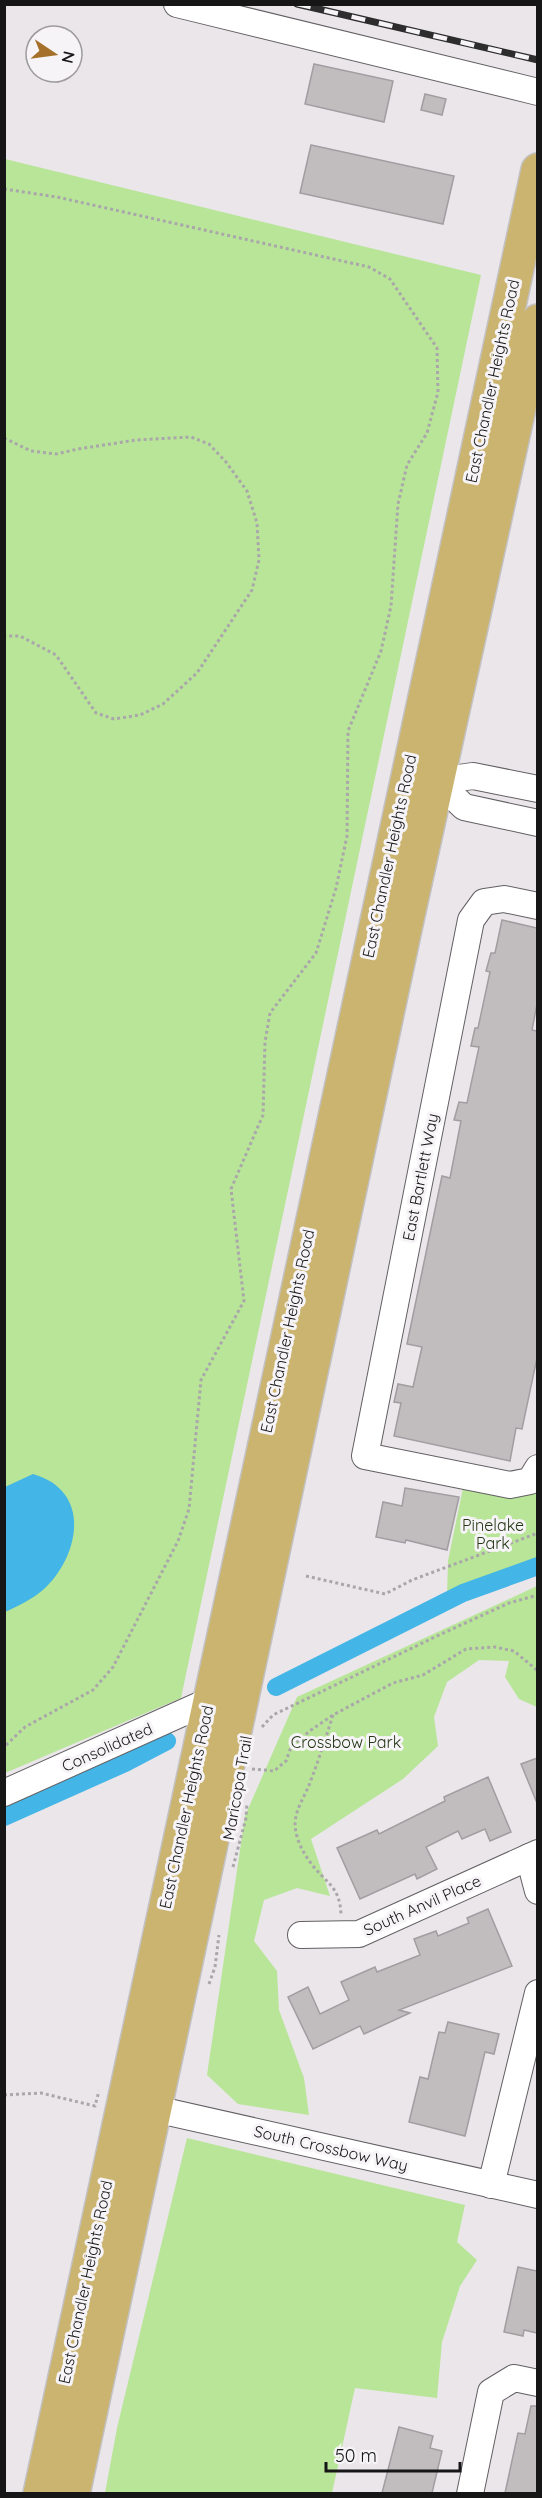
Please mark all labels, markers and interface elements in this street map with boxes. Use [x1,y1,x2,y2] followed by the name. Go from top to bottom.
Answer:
[24,24,84,84] north arrow
[58,49,80,65] text: N
[461,277,523,485] street label: East Chandler Heights Road
[358,752,420,960] street label: East Chandler Heights Road
[398,1111,442,1243] street label: East Bartlett Way
[256,1227,318,1435] street label: East Chandler Heights Road
[462,1515,524,1553] park label: Pinelake Park
[155,1703,217,1911] street label: East Chandler Heights Road
[59,1718,155,1776] street label: Consolidated
[291,1732,401,1752] park label: Crossbow Park
[218,1734,256,1842] street label: Maricopa Trail
[360,1870,484,1940] street label: South Anvil Place
[252,2121,410,2175] street label: South Crossbow Way
[54,2178,116,2386] street label: East Chandler Heights Road
[326,2435,460,2473] scale bar
[335,2444,377,2467] text: 50 m

